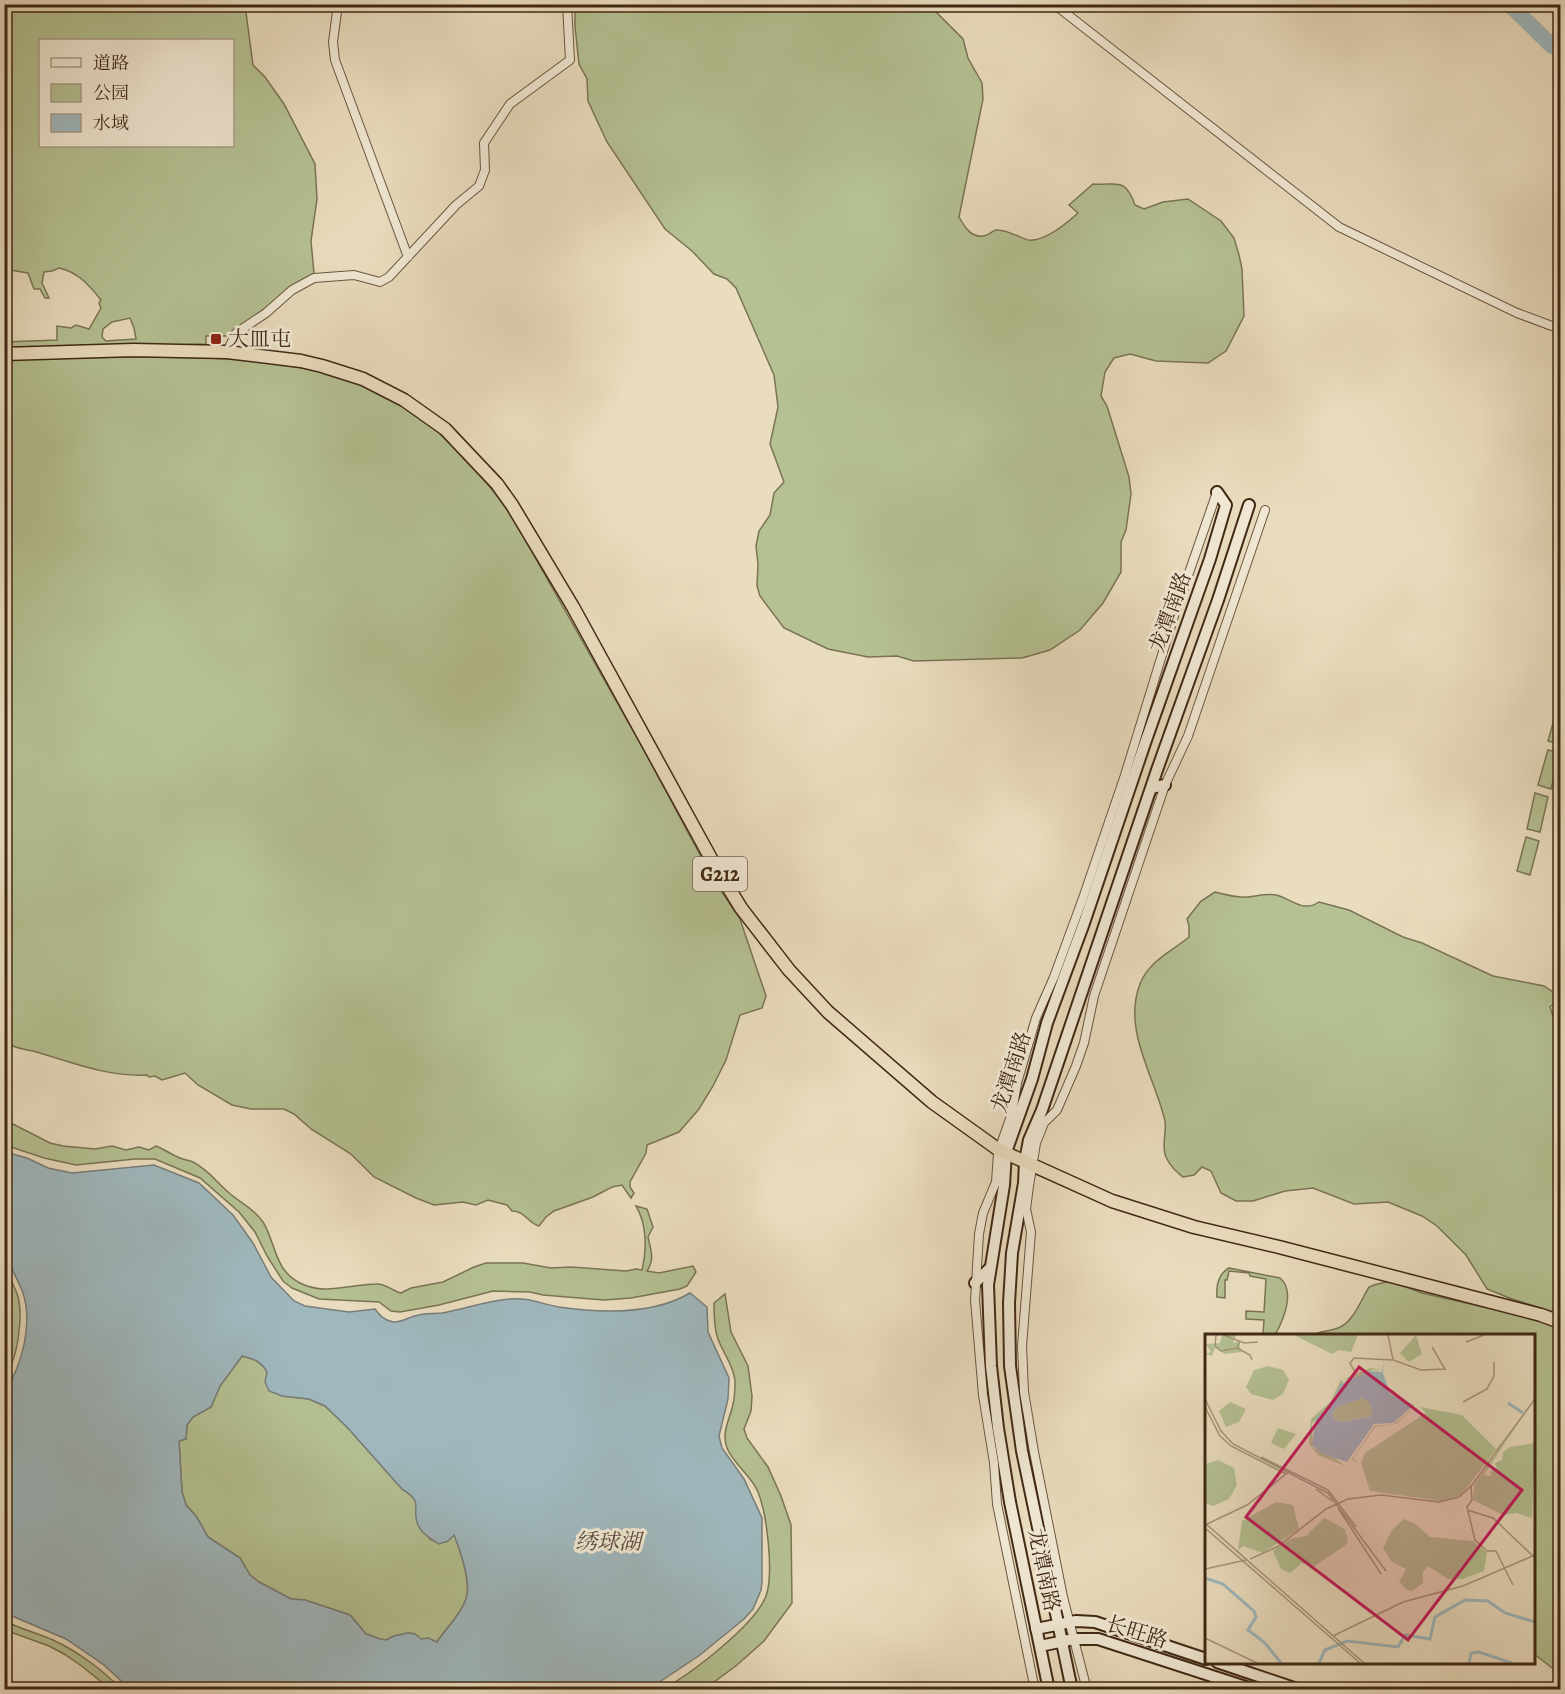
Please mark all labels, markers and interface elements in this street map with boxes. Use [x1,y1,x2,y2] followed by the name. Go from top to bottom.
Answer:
[39,39,234,147] legend
[93,51,129,75] text: 道路
[93,81,129,105] text: 公园
[93,111,129,135] text: 水域
[228,325,291,353] place label: 大皿屯
[209,332,223,346] marker: 大皿屯
[1142,568,1198,656] street label: 龙潭南路
[693,857,747,891] road number: G212
[985,1028,1037,1116] street label: 龙潭南路
[1205,1334,1535,1664] inset map
[1022,1526,1066,1614] street label: 龙潭南路
[575,1527,645,1557] water label: 绣球湖
[1103,1609,1171,1655] street label: 长旺路

